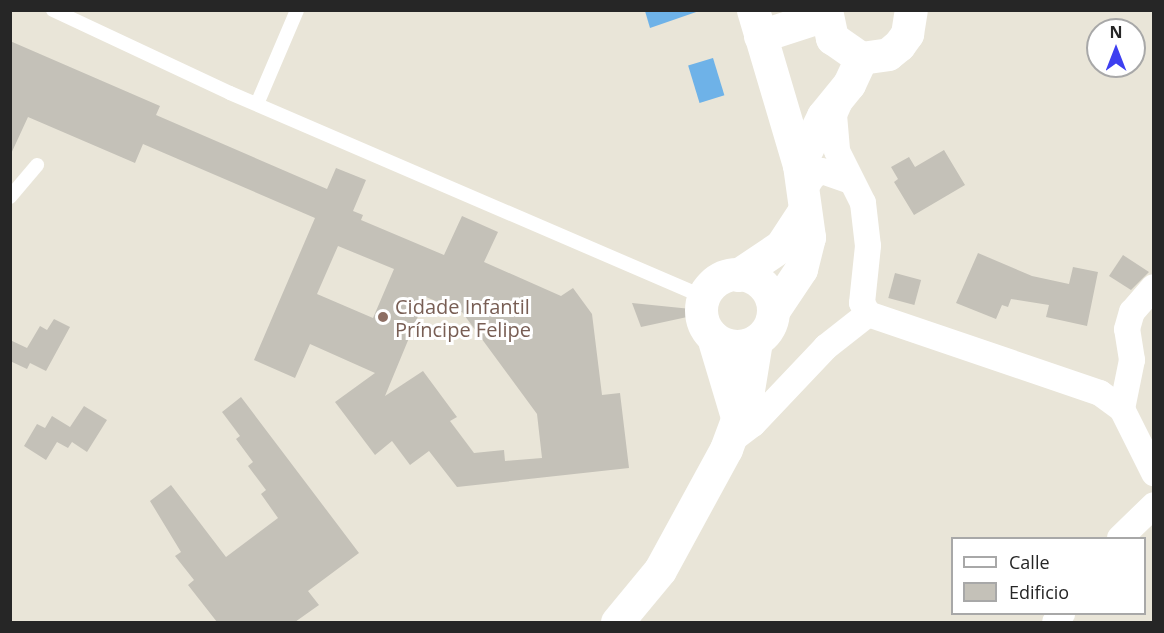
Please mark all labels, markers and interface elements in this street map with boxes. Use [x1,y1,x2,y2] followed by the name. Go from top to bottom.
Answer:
[1086,18,1146,78] north arrow
[1109,21,1123,43] text: N
[395,294,531,341] place label: Cidade Infantil Príncipe Felipe
[376,310,390,324] marker: Cidade Infantil Príncipe Felipe
[951,537,1146,615] legend
[1009,550,1050,574] text: Calle
[1009,580,1069,604] text: Edificio

